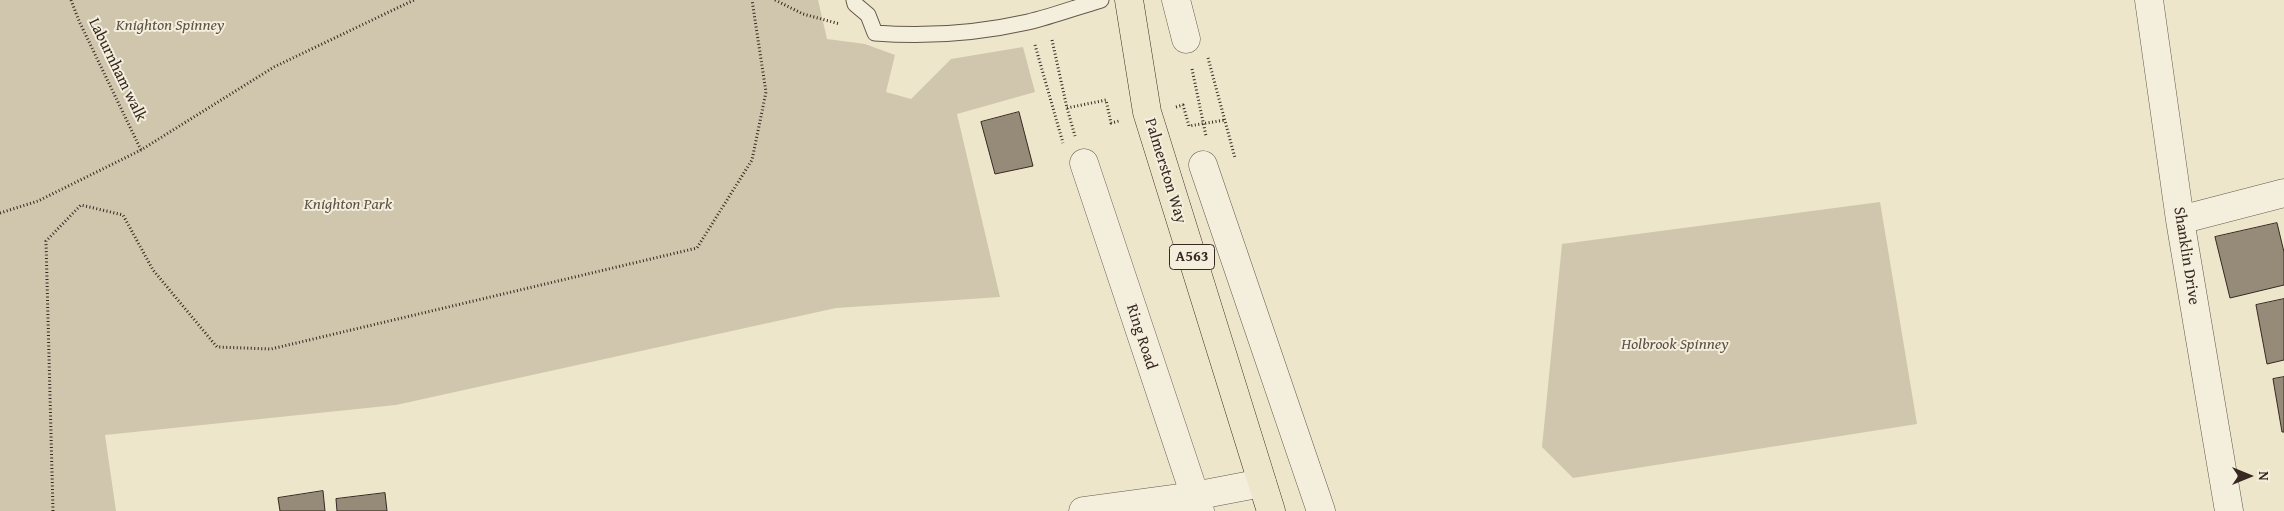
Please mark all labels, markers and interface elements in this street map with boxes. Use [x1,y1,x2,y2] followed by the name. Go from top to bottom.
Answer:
[84,15,150,125] street label: Laburnham walk
[116,16,224,36] park label: Knighton Spinney
[1140,116,1190,226] street label: Palmerston Way
[304,195,392,215] park label: Knighton Park
[2169,206,2203,306] street label: Shanklin Drive
[1170,244,1214,270] road number: A563
[1121,302,1161,372] street label: Ring Road
[1621,335,1729,355] park label: Holbrook Spinney
[2224,451,2274,501] north arrow
[2254,471,2274,481] text: N

